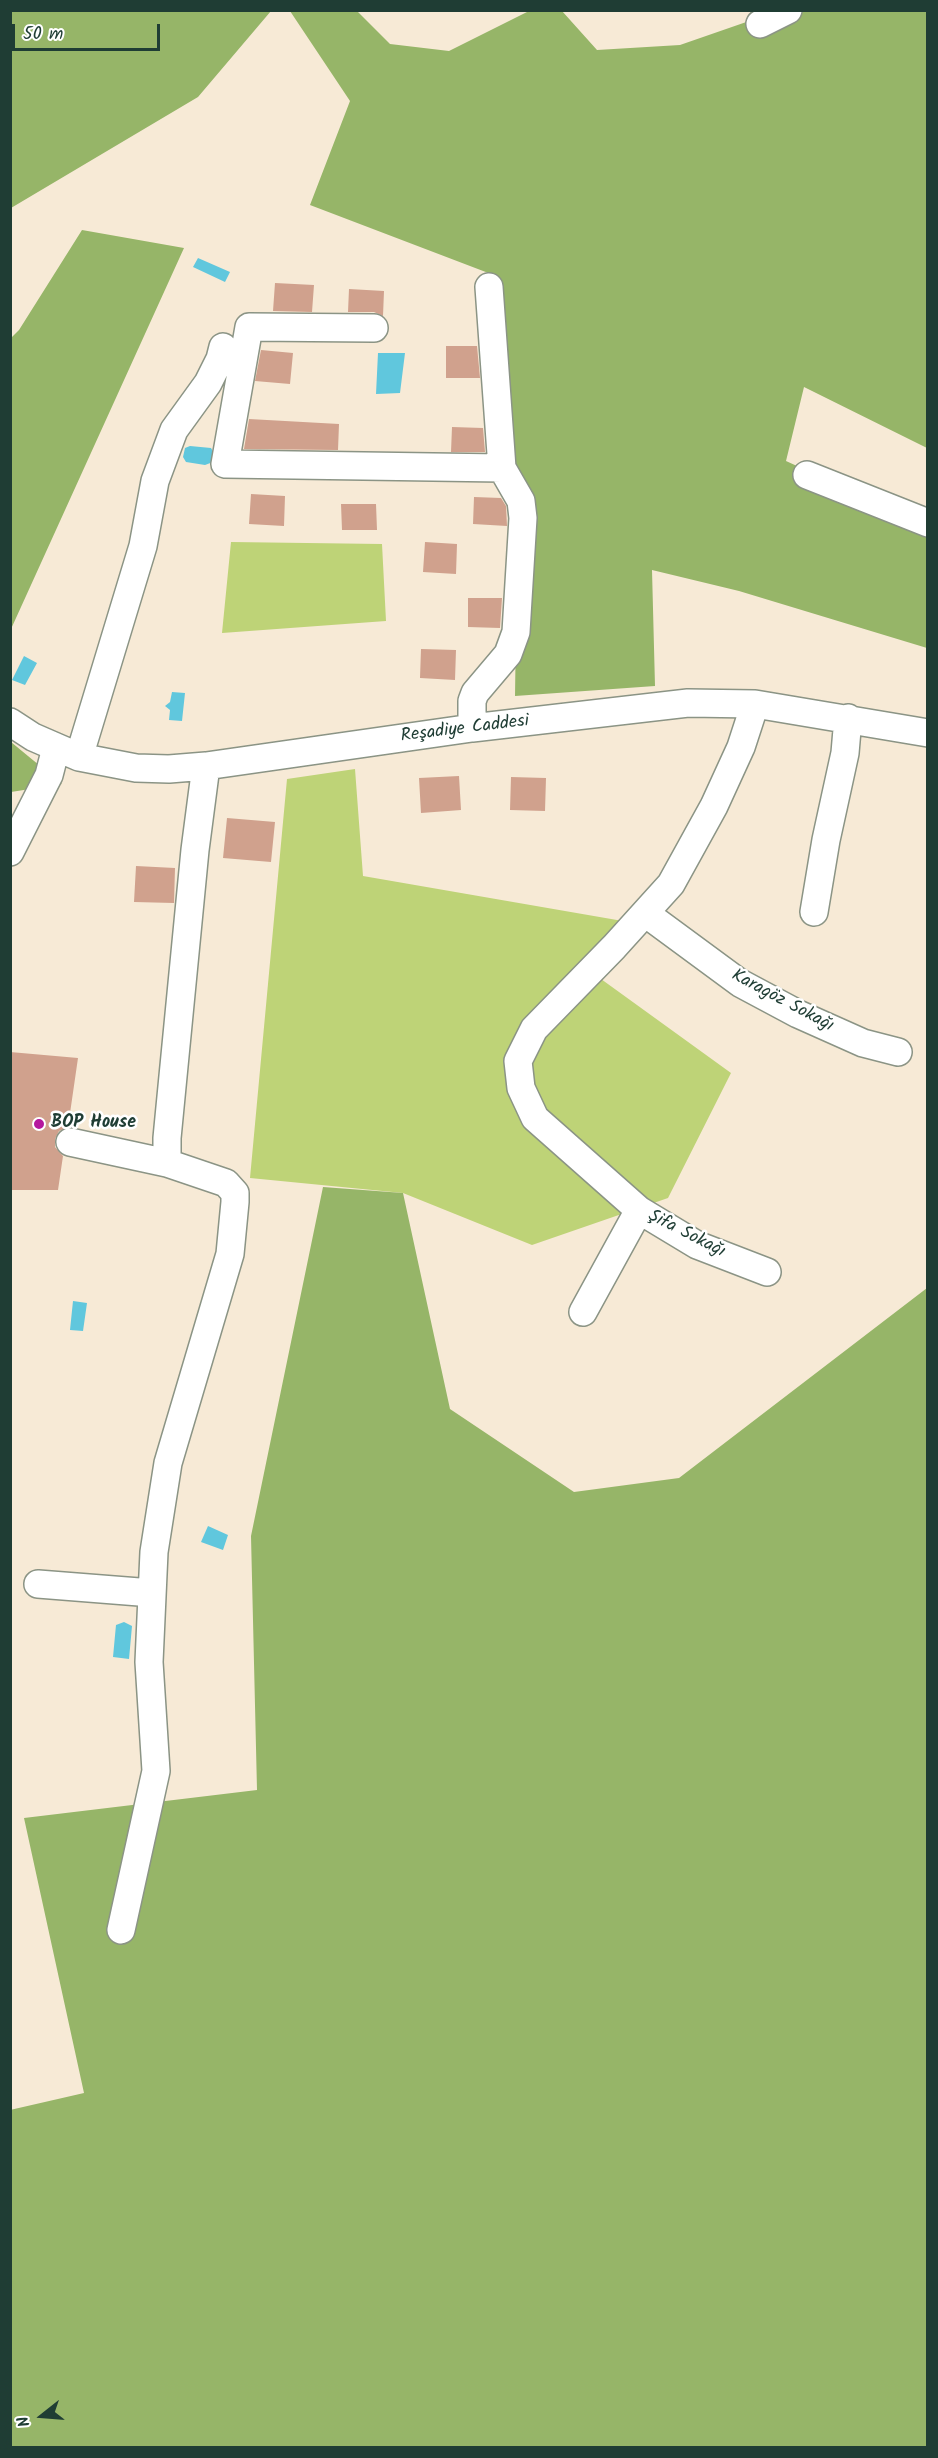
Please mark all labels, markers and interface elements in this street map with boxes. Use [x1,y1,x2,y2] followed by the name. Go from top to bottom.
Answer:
[15,12,164,50] scale bar
[23,20,63,49] text: 50 m
[400,711,530,749] street label: Reşadiye Caddesi
[727,966,837,1038] street label: Karagöz Sokağı
[51,1113,136,1135] place label: BOP House
[32,1117,46,1131] marker: BOP House
[644,1206,728,1264] street label: Şifa Sokağı
[12,2386,72,2446] north arrow
[11,2413,38,2430] text: N

